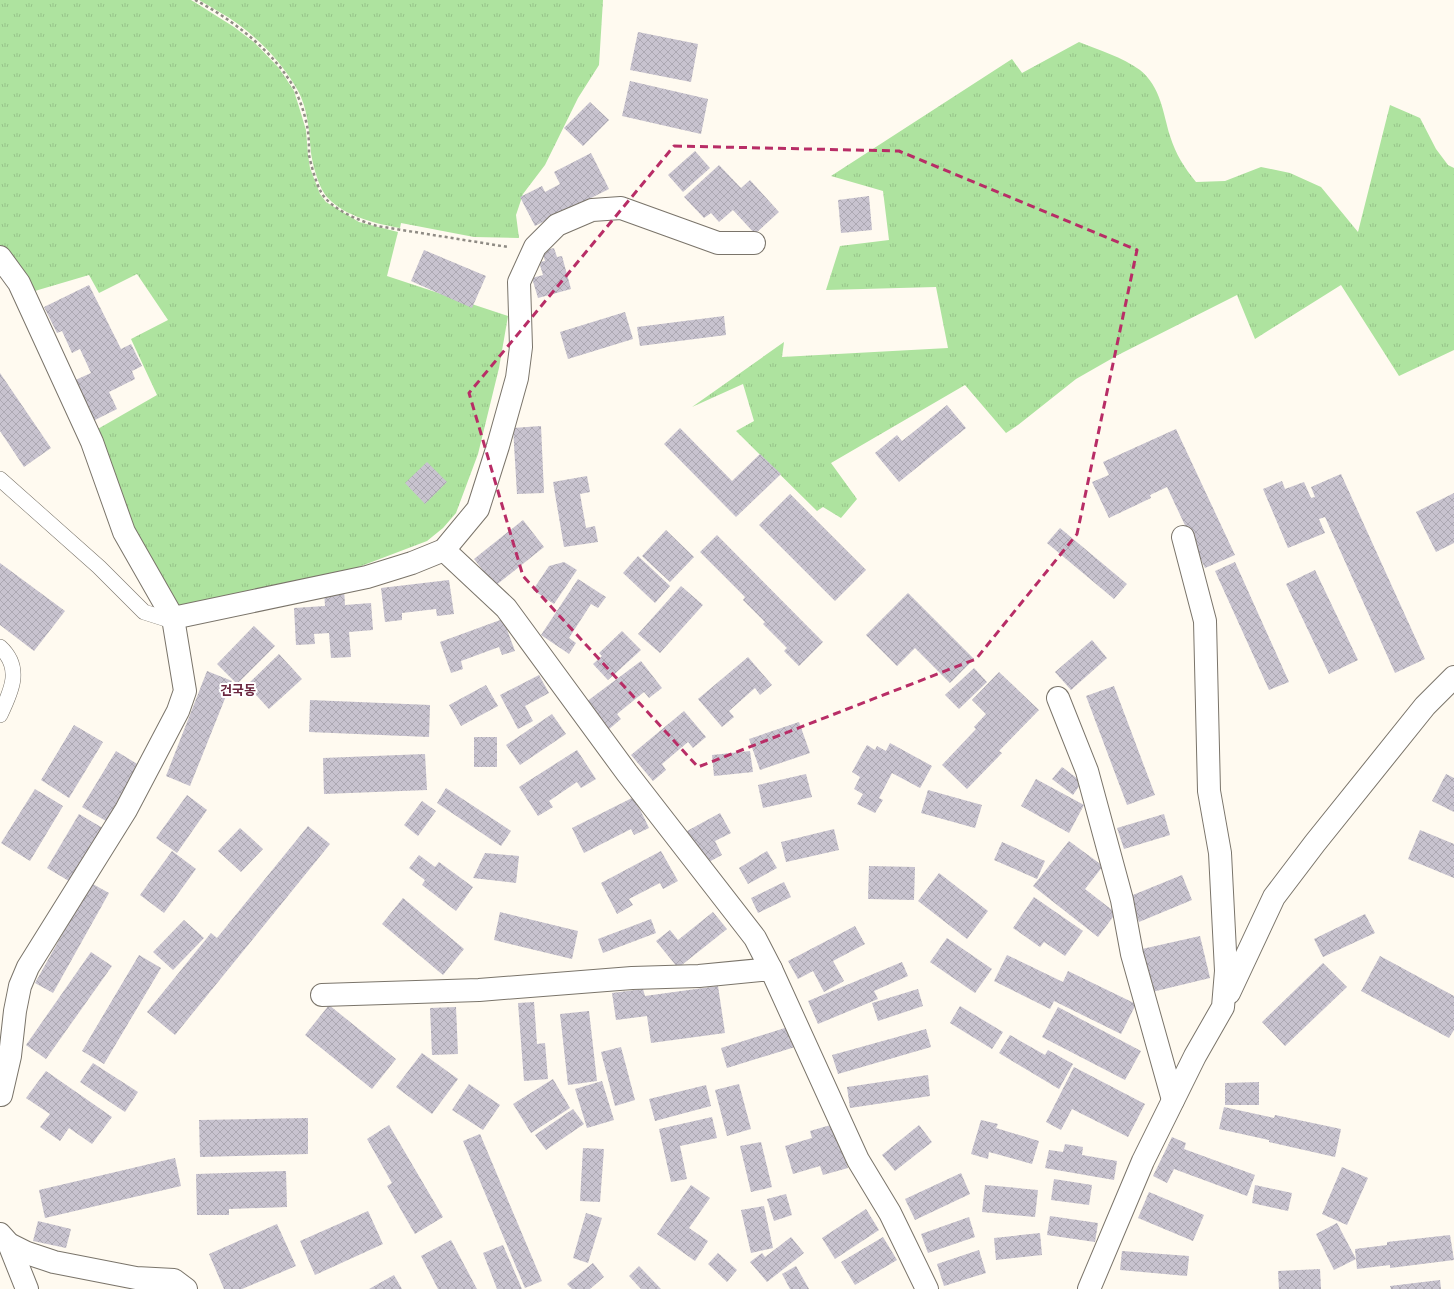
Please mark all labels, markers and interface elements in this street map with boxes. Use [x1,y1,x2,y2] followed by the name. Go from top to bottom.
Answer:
[220,681,256,699] district label: 건국동

